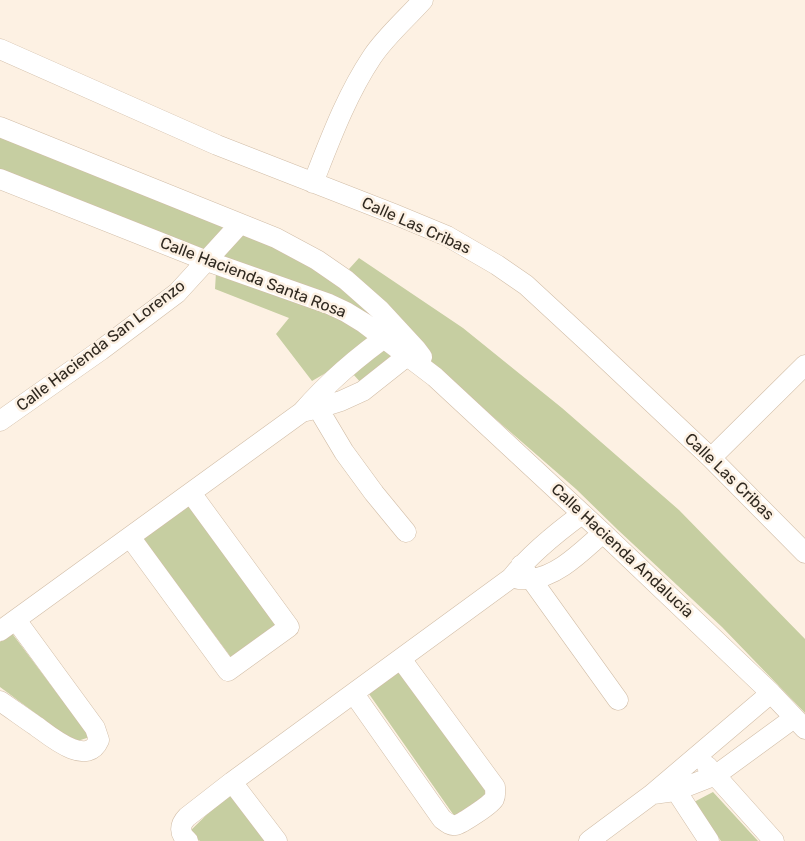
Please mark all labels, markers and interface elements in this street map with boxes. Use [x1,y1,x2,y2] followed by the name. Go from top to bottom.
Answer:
[359,193,473,259] street label: Calle Las Cribas
[157,234,349,322] street label: Calle Hacienda Santa Rosa
[13,276,189,416] street label: Calle Hacienda San Lorenzo
[680,429,778,525] street label: Calle Las Cribas
[547,480,697,622] street label: Calle Hacienda Andalucía

